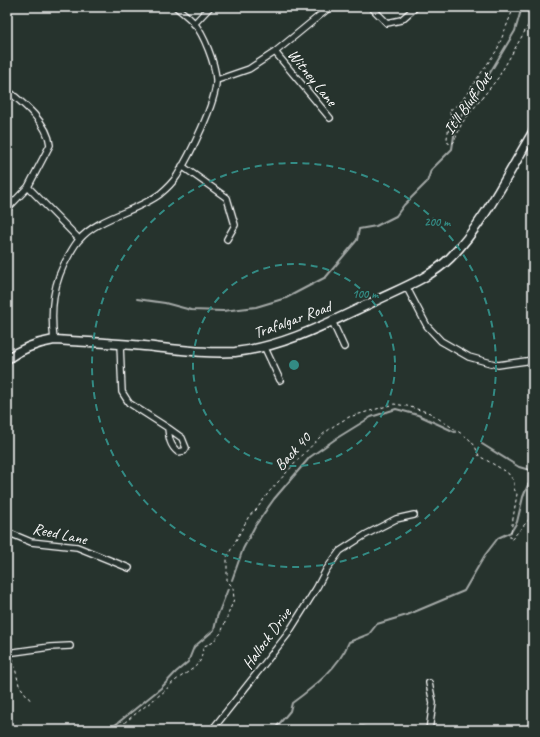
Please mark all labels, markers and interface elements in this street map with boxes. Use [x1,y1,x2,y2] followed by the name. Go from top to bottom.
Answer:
[283,45,342,112] street label: Witney Lane
[439,67,497,138] street label: It'll Bluff Out
[424,214,451,230] text: 200 m
[352,286,379,302] text: 100 m
[251,296,336,343] street label: Trafalgar Road
[287,358,301,372] centre of rings
[270,427,317,475] street label: Back 40
[31,519,90,550] street label: Reed Lane
[238,602,297,673] street label: Hallock Drive

